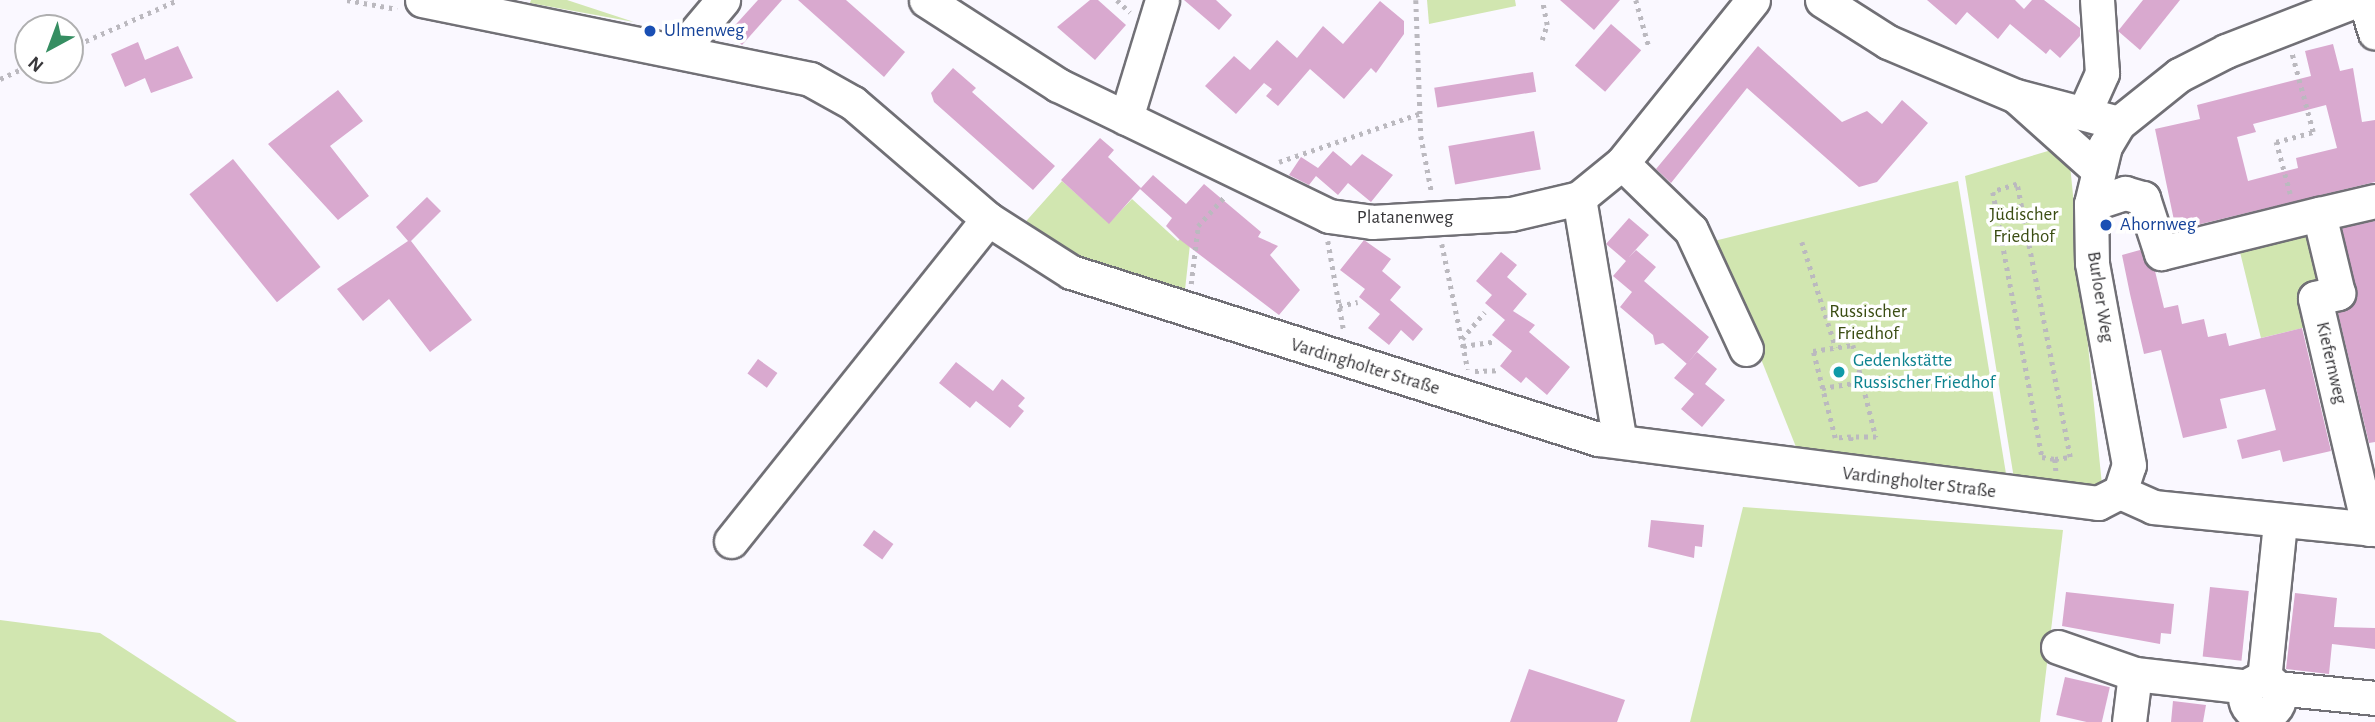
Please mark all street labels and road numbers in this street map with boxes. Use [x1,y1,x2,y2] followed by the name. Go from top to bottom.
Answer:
[1357,207,1453,229] street label: Platanenweg
[2082,250,2118,344] street label: Burloer Weg
[2310,320,2352,406] street label: Kiefernweg
[1288,333,1442,401] street label: Vardingholter Straße
[1841,462,1997,504] street label: Vardingholter Straße

